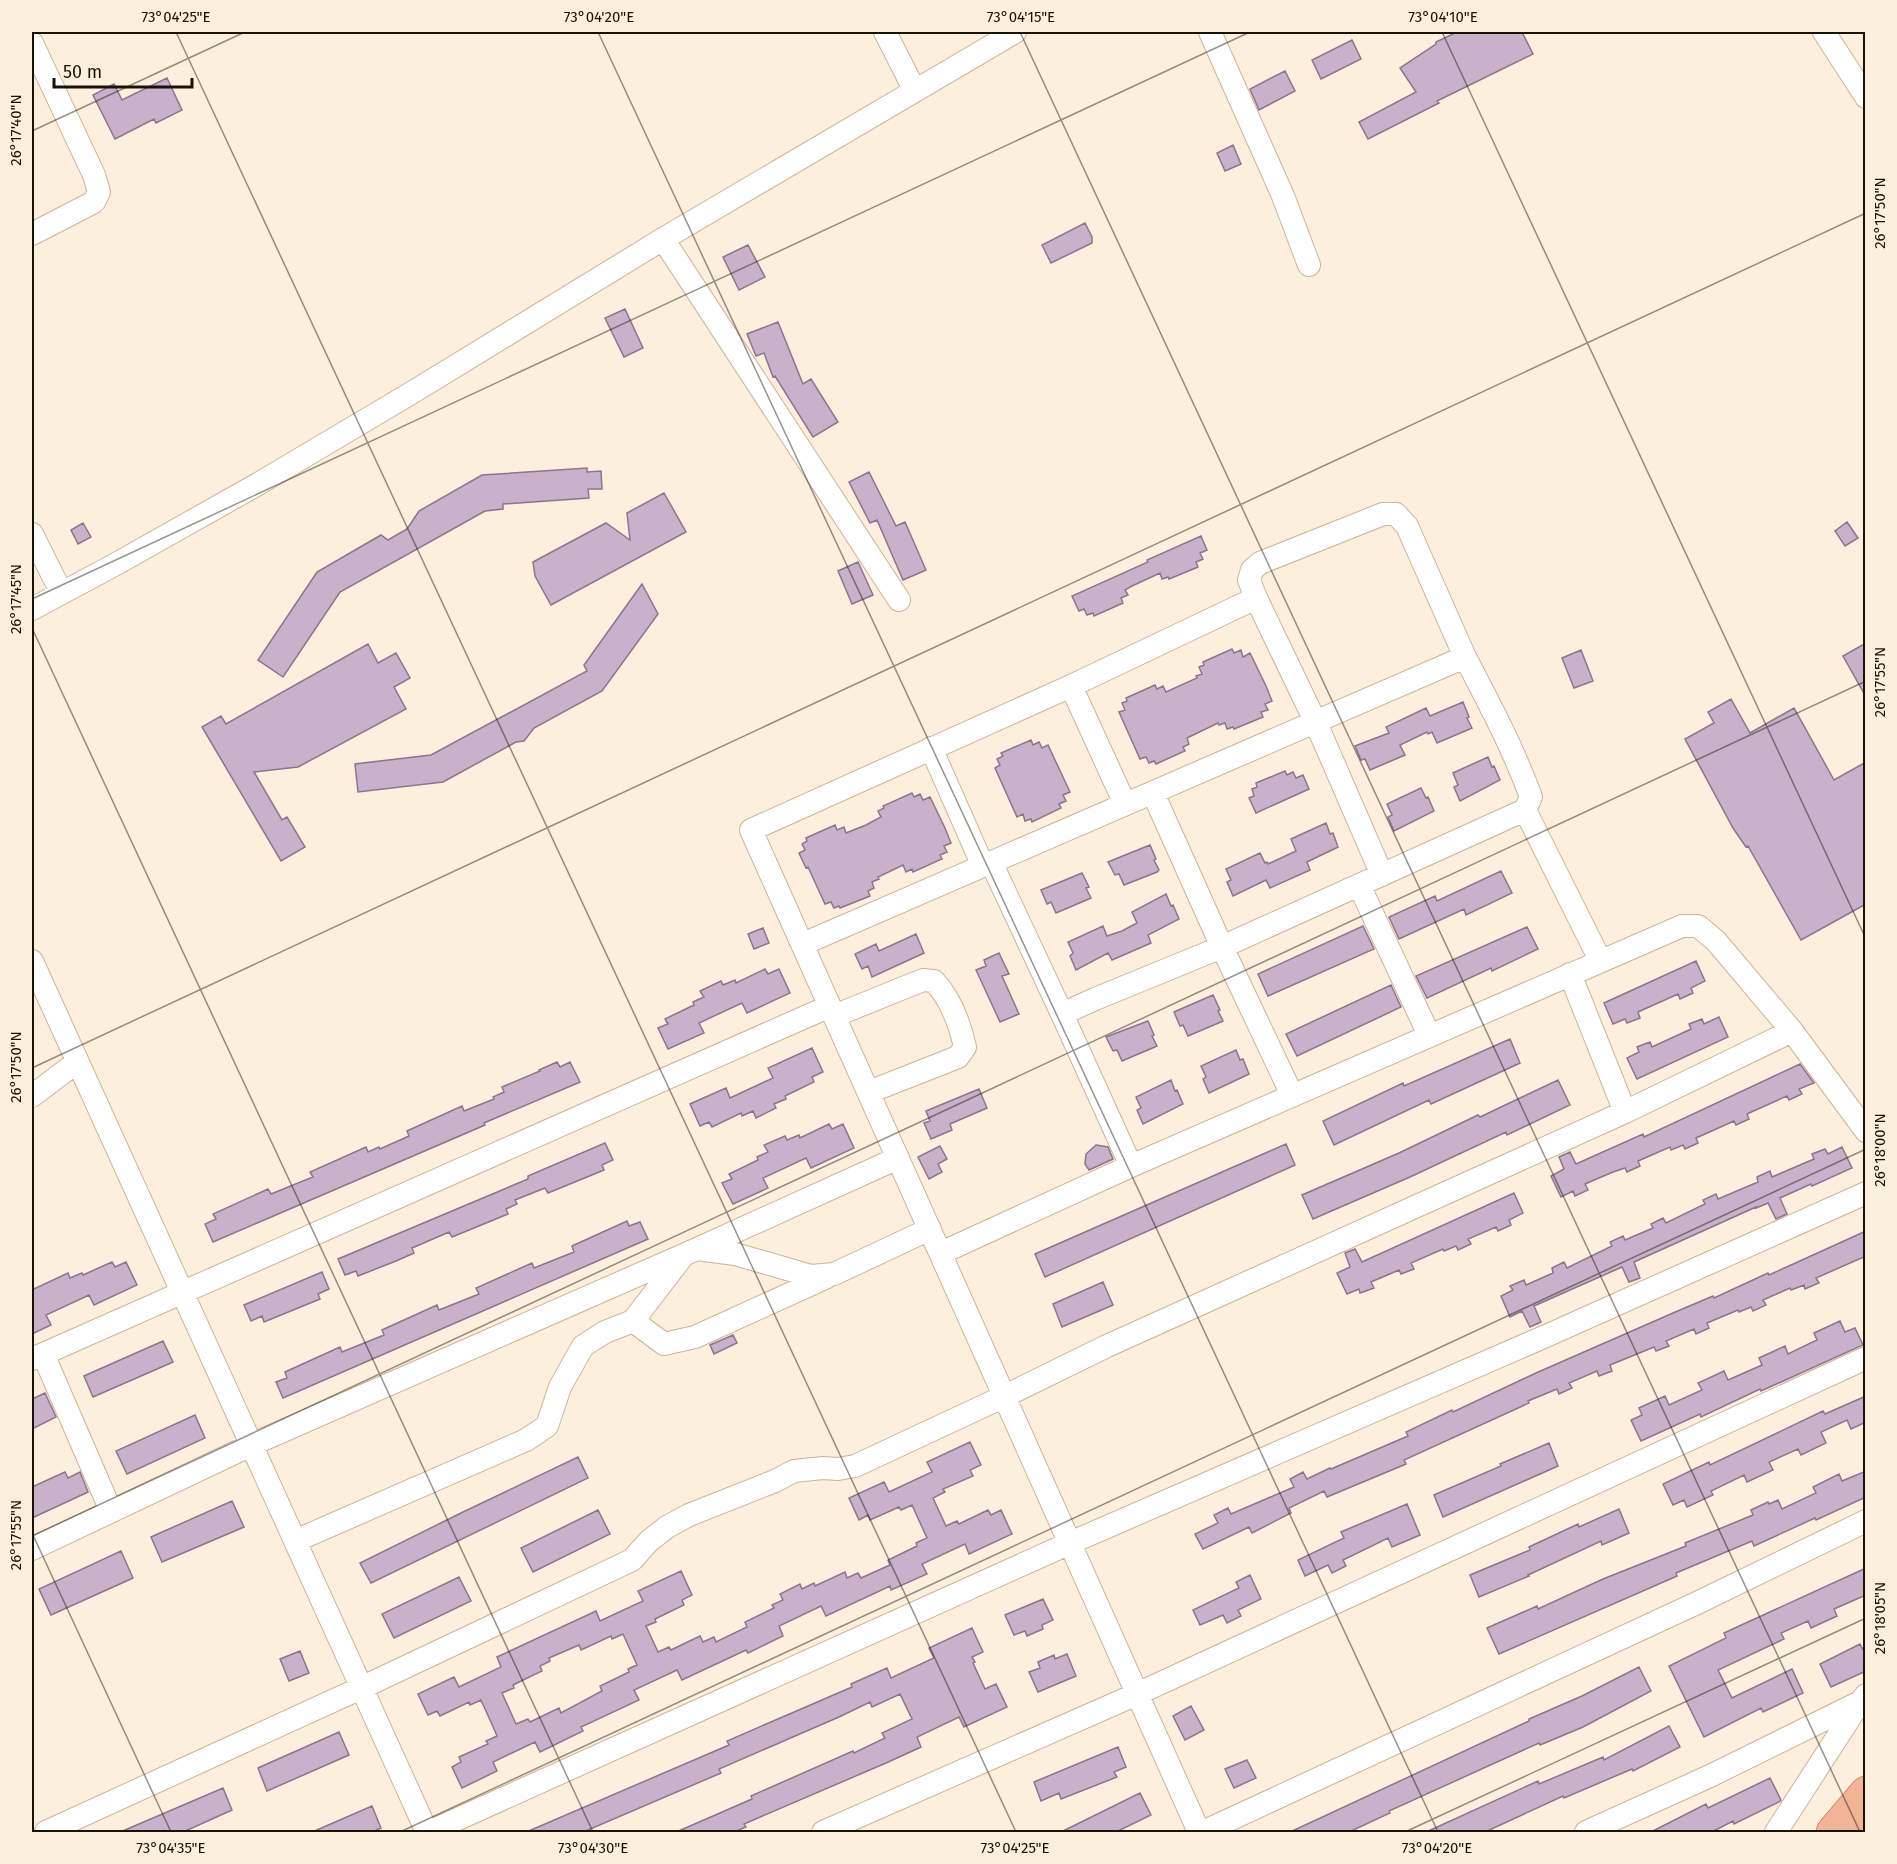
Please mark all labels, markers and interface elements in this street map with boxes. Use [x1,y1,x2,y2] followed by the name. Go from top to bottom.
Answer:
[141,8,211,26] text: 73°04'25"E
[564,8,634,26] text: 73°04'20"E
[987,8,1055,26] text: 73°04'15"E
[1408,8,1478,26] text: 73°04'10"E
[54,51,192,89] scale bar
[63,61,102,83] text: 50 m
[7,94,25,166] text: 26°17'40"N
[1871,177,1889,249] text: 26°17'50"N
[7,564,25,634] text: 26°17'45"N
[1871,647,1889,717] text: 26°17'55"N
[7,1031,25,1103] text: 26°17'50"N
[1871,1113,1889,1187] text: 26°18'00"N
[7,1500,25,1570] text: 26°17'55"N
[1871,1582,1889,1654] text: 26°18'05"N
[136,1839,206,1857] text: 73°04'35"E
[558,1839,628,1857] text: 73°04'30"E
[980,1839,1050,1857] text: 73°04'25"E
[1402,1839,1472,1857] text: 73°04'20"E

